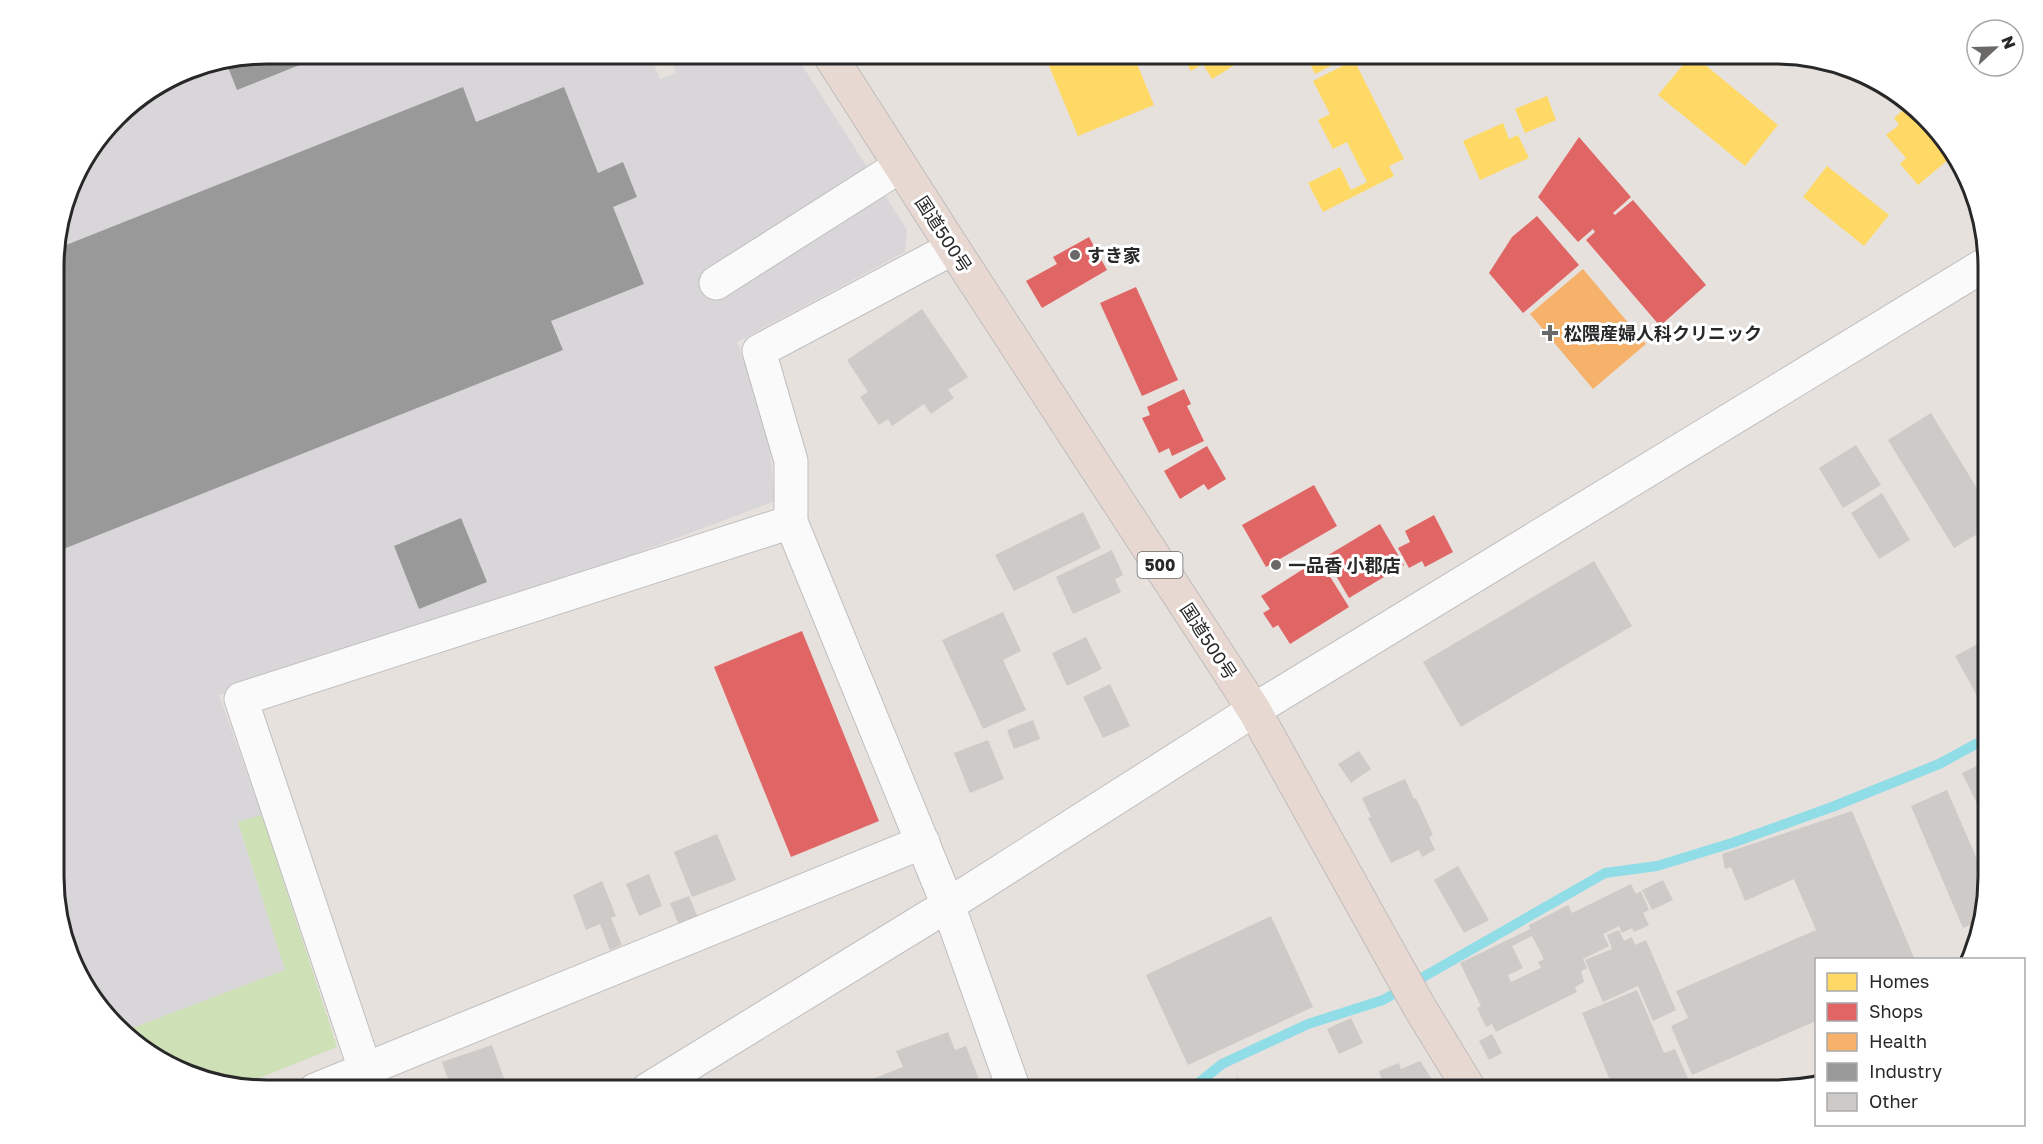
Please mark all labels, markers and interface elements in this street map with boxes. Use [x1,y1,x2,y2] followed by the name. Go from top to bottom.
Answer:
[1965,18,2025,78] north arrow
[1997,33,2020,52] text: N
[911,192,977,276] street label: 国道500号
[1087,244,1141,266] place label: すき家
[1068,248,1082,262] marker: すき家
[1564,322,1762,344] place label: 松隈産婦人科クリニック
[1541,324,1559,342] marker: 松隈産婦人科クリニック
[1138,552,1182,578] road number: 500
[1288,554,1401,576] place label: 一品香 小郡店
[1269,558,1283,572] marker: 一品香 小郡店
[1176,599,1242,683] street label: 国道500号
[1815,958,2025,1126] legend
[1869,970,1929,992] text: Homes
[1869,1000,1923,1022] text: Shops
[1869,1030,1927,1052] text: Health
[1869,1060,1942,1082] text: Industry
[1869,1090,1918,1112] text: Other

